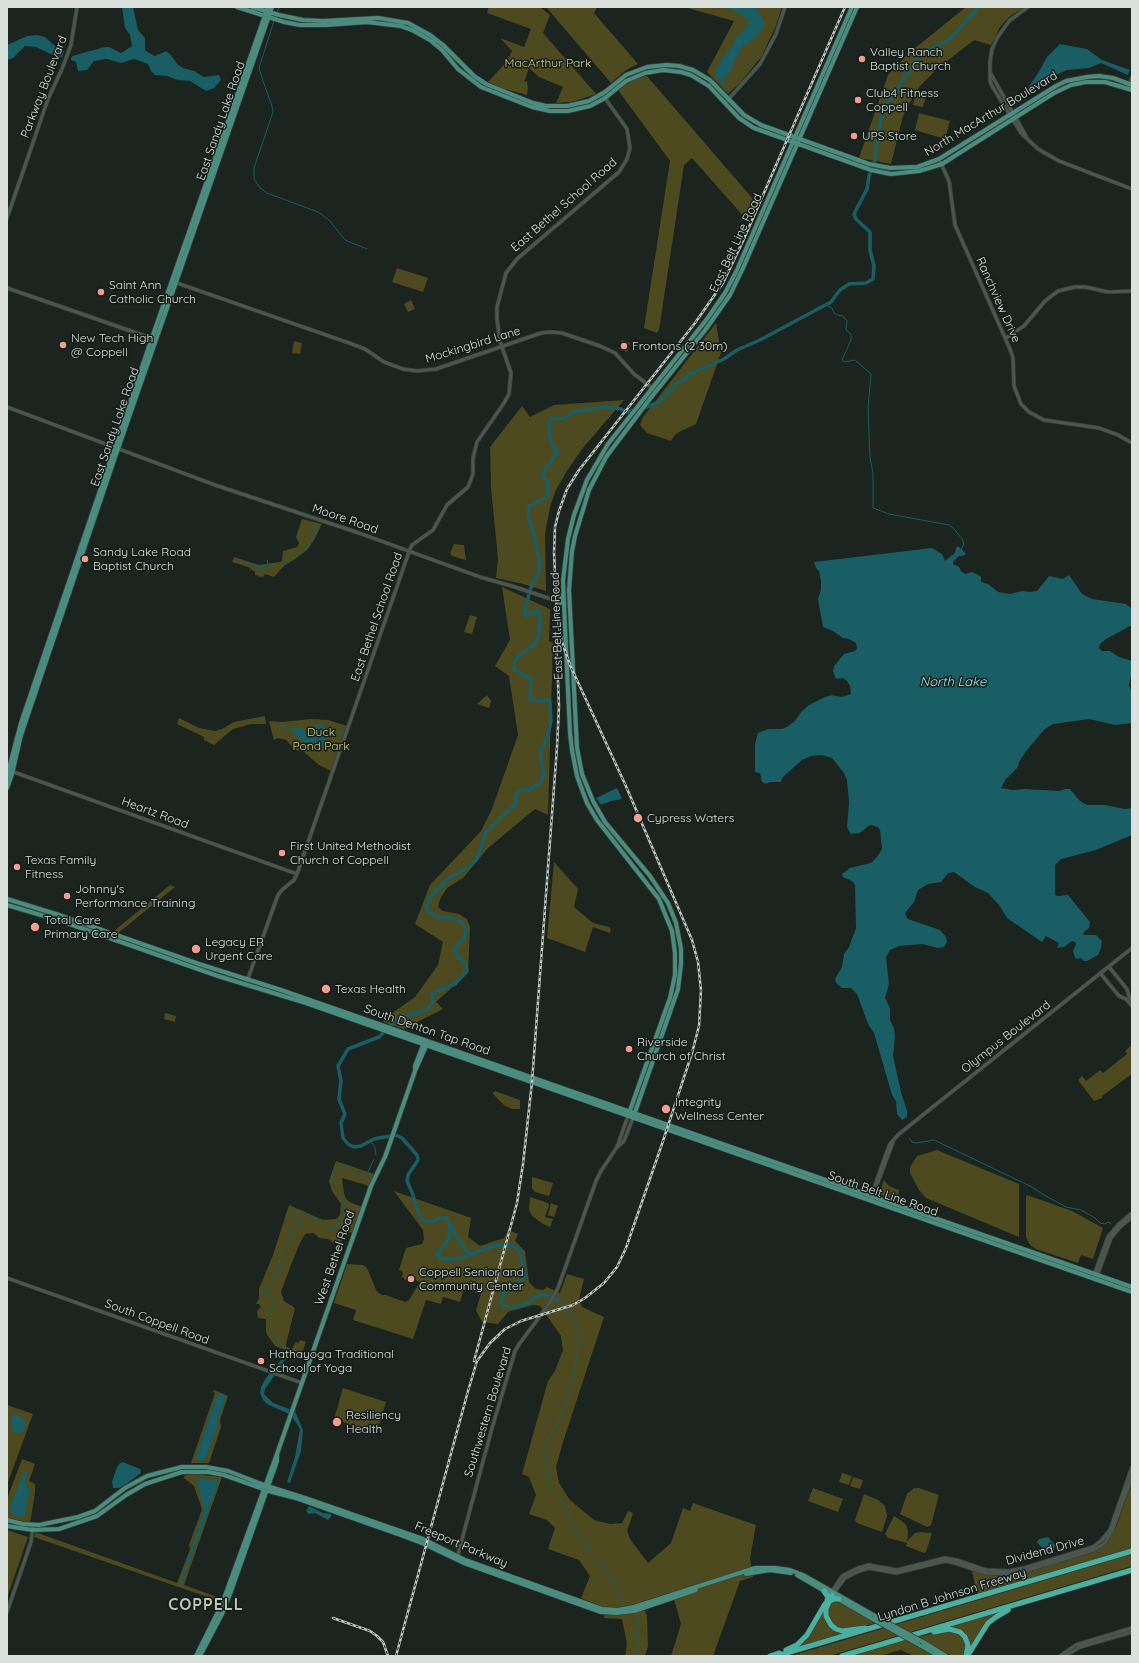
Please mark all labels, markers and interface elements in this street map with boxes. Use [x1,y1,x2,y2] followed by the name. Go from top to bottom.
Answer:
[18,34,70,140] street label: Parkway Boulevard
[870,45,951,73] place label: Valley Ranch Baptist Church
[857,54,867,64] marker: Valley Ranch Baptist Church
[505,56,591,70] park label: MacArthur Park
[194,60,248,182] street label: East Sandy Lake Road
[922,69,1060,159] street label: North MacArthur Boulevard
[866,86,939,114] place label: Club4 Fitness Coppell
[853,95,863,105] marker: Club4 Fitness Coppell
[862,129,917,143] place label: UPS Store
[849,131,859,141] marker: UPS Store
[508,155,620,255] street label: East Bethel School Road
[707,191,765,295] street label: East Belt Line Road
[973,255,1023,345] street label: Ranchview Drive
[109,278,196,306] place label: Saint Ann Catholic Church
[96,287,106,297] marker: Saint Ann Catholic Church
[424,324,522,366] street label: Mockingbird Lane
[71,331,153,359] place label: New Tech High @ Coppell
[632,339,728,353] place label: Frontons (2 30m)
[58,340,68,350] marker: New Tech High @ Coppell
[619,341,629,351] marker: Frontons (2 30m)
[88,366,142,488] street label: East Sandy Lake Road
[310,501,380,537] street label: Moore Road
[93,545,191,573] place label: Sandy Lake Road Baptist Church
[348,551,406,683] street label: East Bethel School Road
[80,554,90,564] marker: Sandy Lake Road Baptist Church
[548,572,566,680] street label: East Belt Line Road
[920,674,986,690] water label: North Lake
[292,725,350,753] park label: Duck Pond Park
[120,794,190,832] street label: Heartz Road
[647,811,734,825] place label: Cypress Waters
[632,812,644,824] marker: Cypress Waters
[290,839,411,867] place label: First United Methodist Church of Coppell
[277,848,287,858] marker: First United Methodist Church of Coppell
[25,853,96,881] place label: Texas Family Fitness
[12,862,22,872] marker: Texas Family Fitness
[75,882,195,910] place label: Johnny's Performance Training
[62,891,72,901] marker: Johnny's Performance Training
[44,913,118,941] place label: Total Care Primary Care
[29,921,41,933] marker: Total Care Primary Care
[205,935,273,963] place label: Legacy ER Urgent Care
[190,943,202,955] marker: Legacy ER Urgent Care
[335,982,406,996] place label: Texas Health
[320,983,332,995] marker: Texas Health
[959,998,1053,1076] street label: Olympus Boulevard
[362,1002,492,1058] street label: South Denton Tap Road
[637,1035,726,1063] place label: Riverside Church of Christ
[624,1044,634,1054] marker: Riverside Church of Christ
[675,1095,764,1123] place label: Integrity Wellness Center
[660,1103,672,1115] marker: Integrity Wellness Center
[826,1168,940,1220] street label: South Belt Line Road
[312,1209,358,1307] street label: West Bethel Road
[419,1265,524,1293] place label: Coppell Senior and Community Center
[406,1274,416,1284] marker: Coppell Senior and Community Center
[103,1296,211,1348] street label: South Coppell Road
[461,1345,515,1479] street label: Southwestern Boulevard
[269,1347,394,1375] place label: Hathayoga Traditional School of Yoga
[256,1356,266,1366] marker: Hathayoga Traditional School of Yoga
[346,1408,401,1436] place label: Resiliency Health
[331,1416,343,1428] marker: Resiliency Health
[412,1519,510,1571] street label: Freeport Parkway
[1004,1534,1086,1568] street label: Dividend Drive
[876,1566,1028,1624] street label: Lyndon B Johnson Freeway
[168,1595,244,1615] district label: COPPELL

